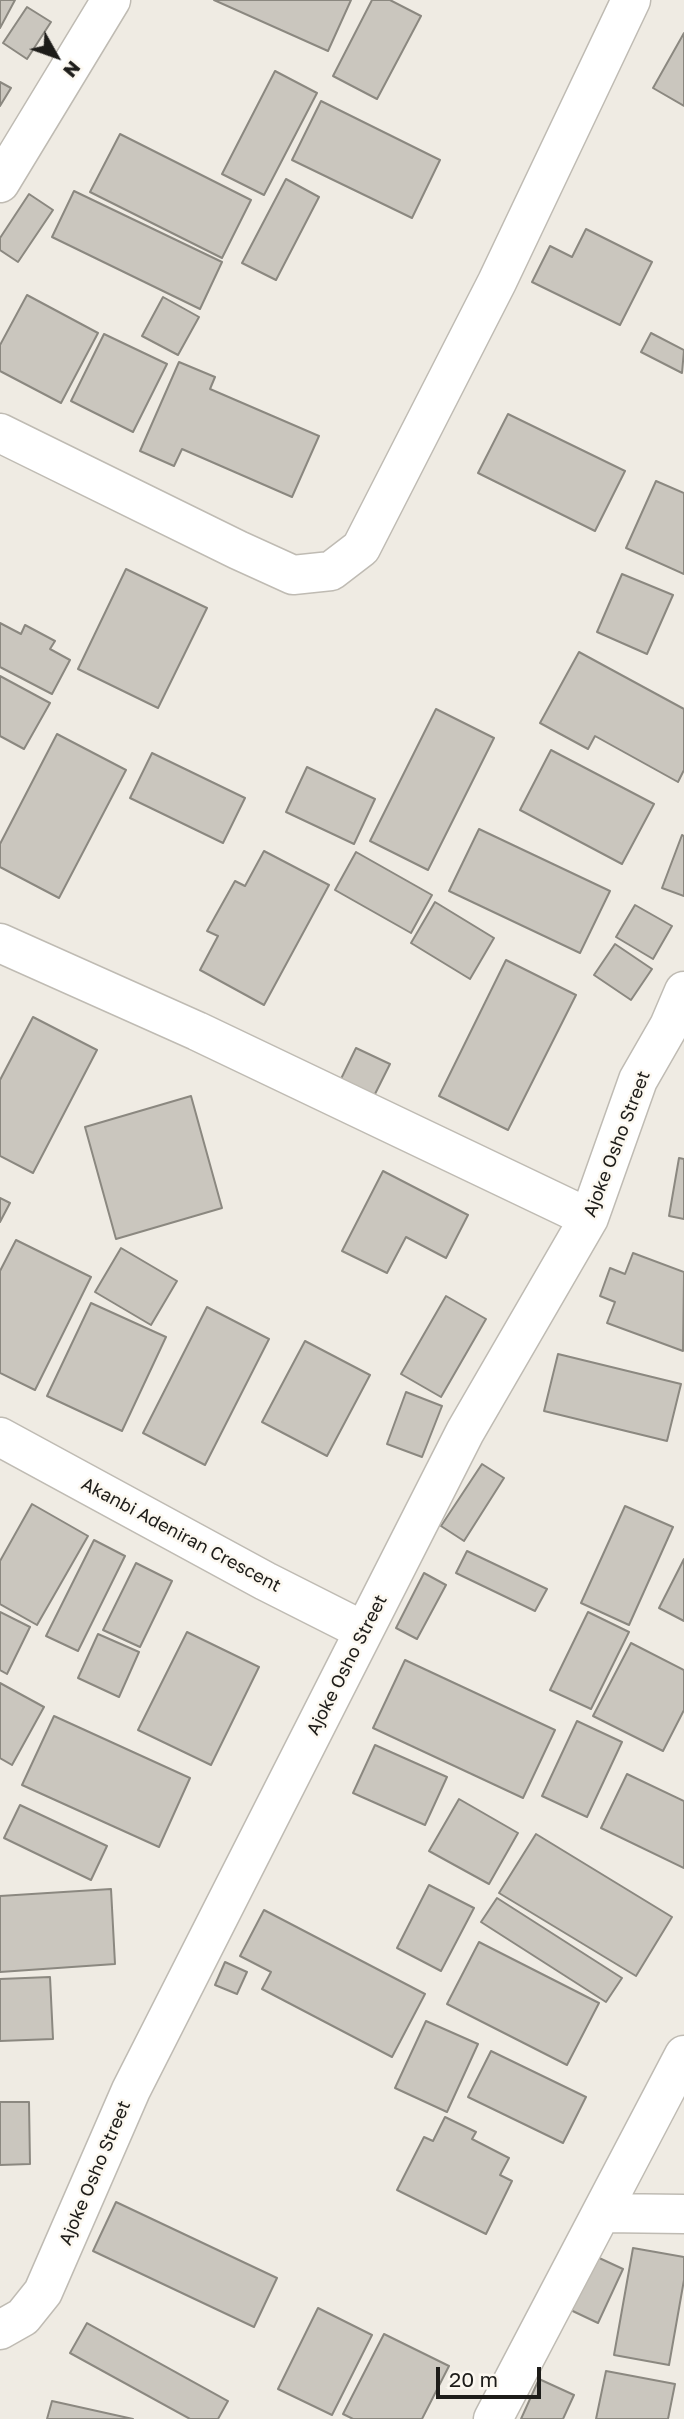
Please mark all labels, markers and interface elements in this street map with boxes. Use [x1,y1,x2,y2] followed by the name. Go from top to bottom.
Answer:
[21,21,91,91] north arrow
[59,57,86,83] text: N
[579,1068,655,1220] street label: Ajoke Osho Street
[78,1473,284,1597] street label: Akanbi Adeniran Crescent
[302,1591,392,1739] street label: Ajoke Osho Street
[55,2097,135,2249] street label: Ajoke Osho Street
[439,2352,544,2396] scale bar
[449,2366,498,2392] text: 20 m

